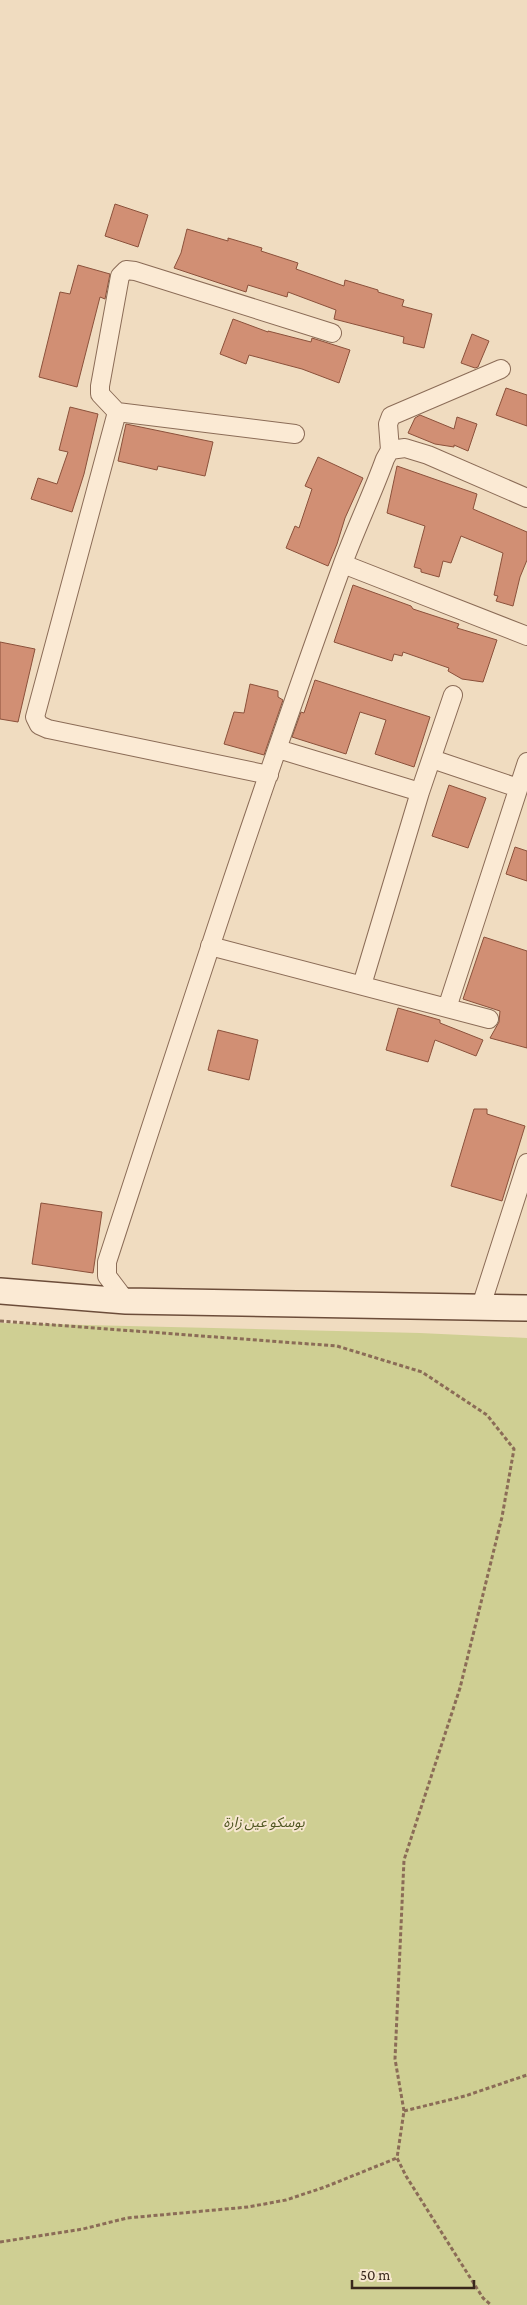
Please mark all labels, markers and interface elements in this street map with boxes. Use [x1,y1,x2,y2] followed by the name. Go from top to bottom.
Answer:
[223,1814,305,1831] park label: بوسكو عين زارة
[352,2258,474,2290] scale bar
[360,2267,390,2283] text: 50 m

